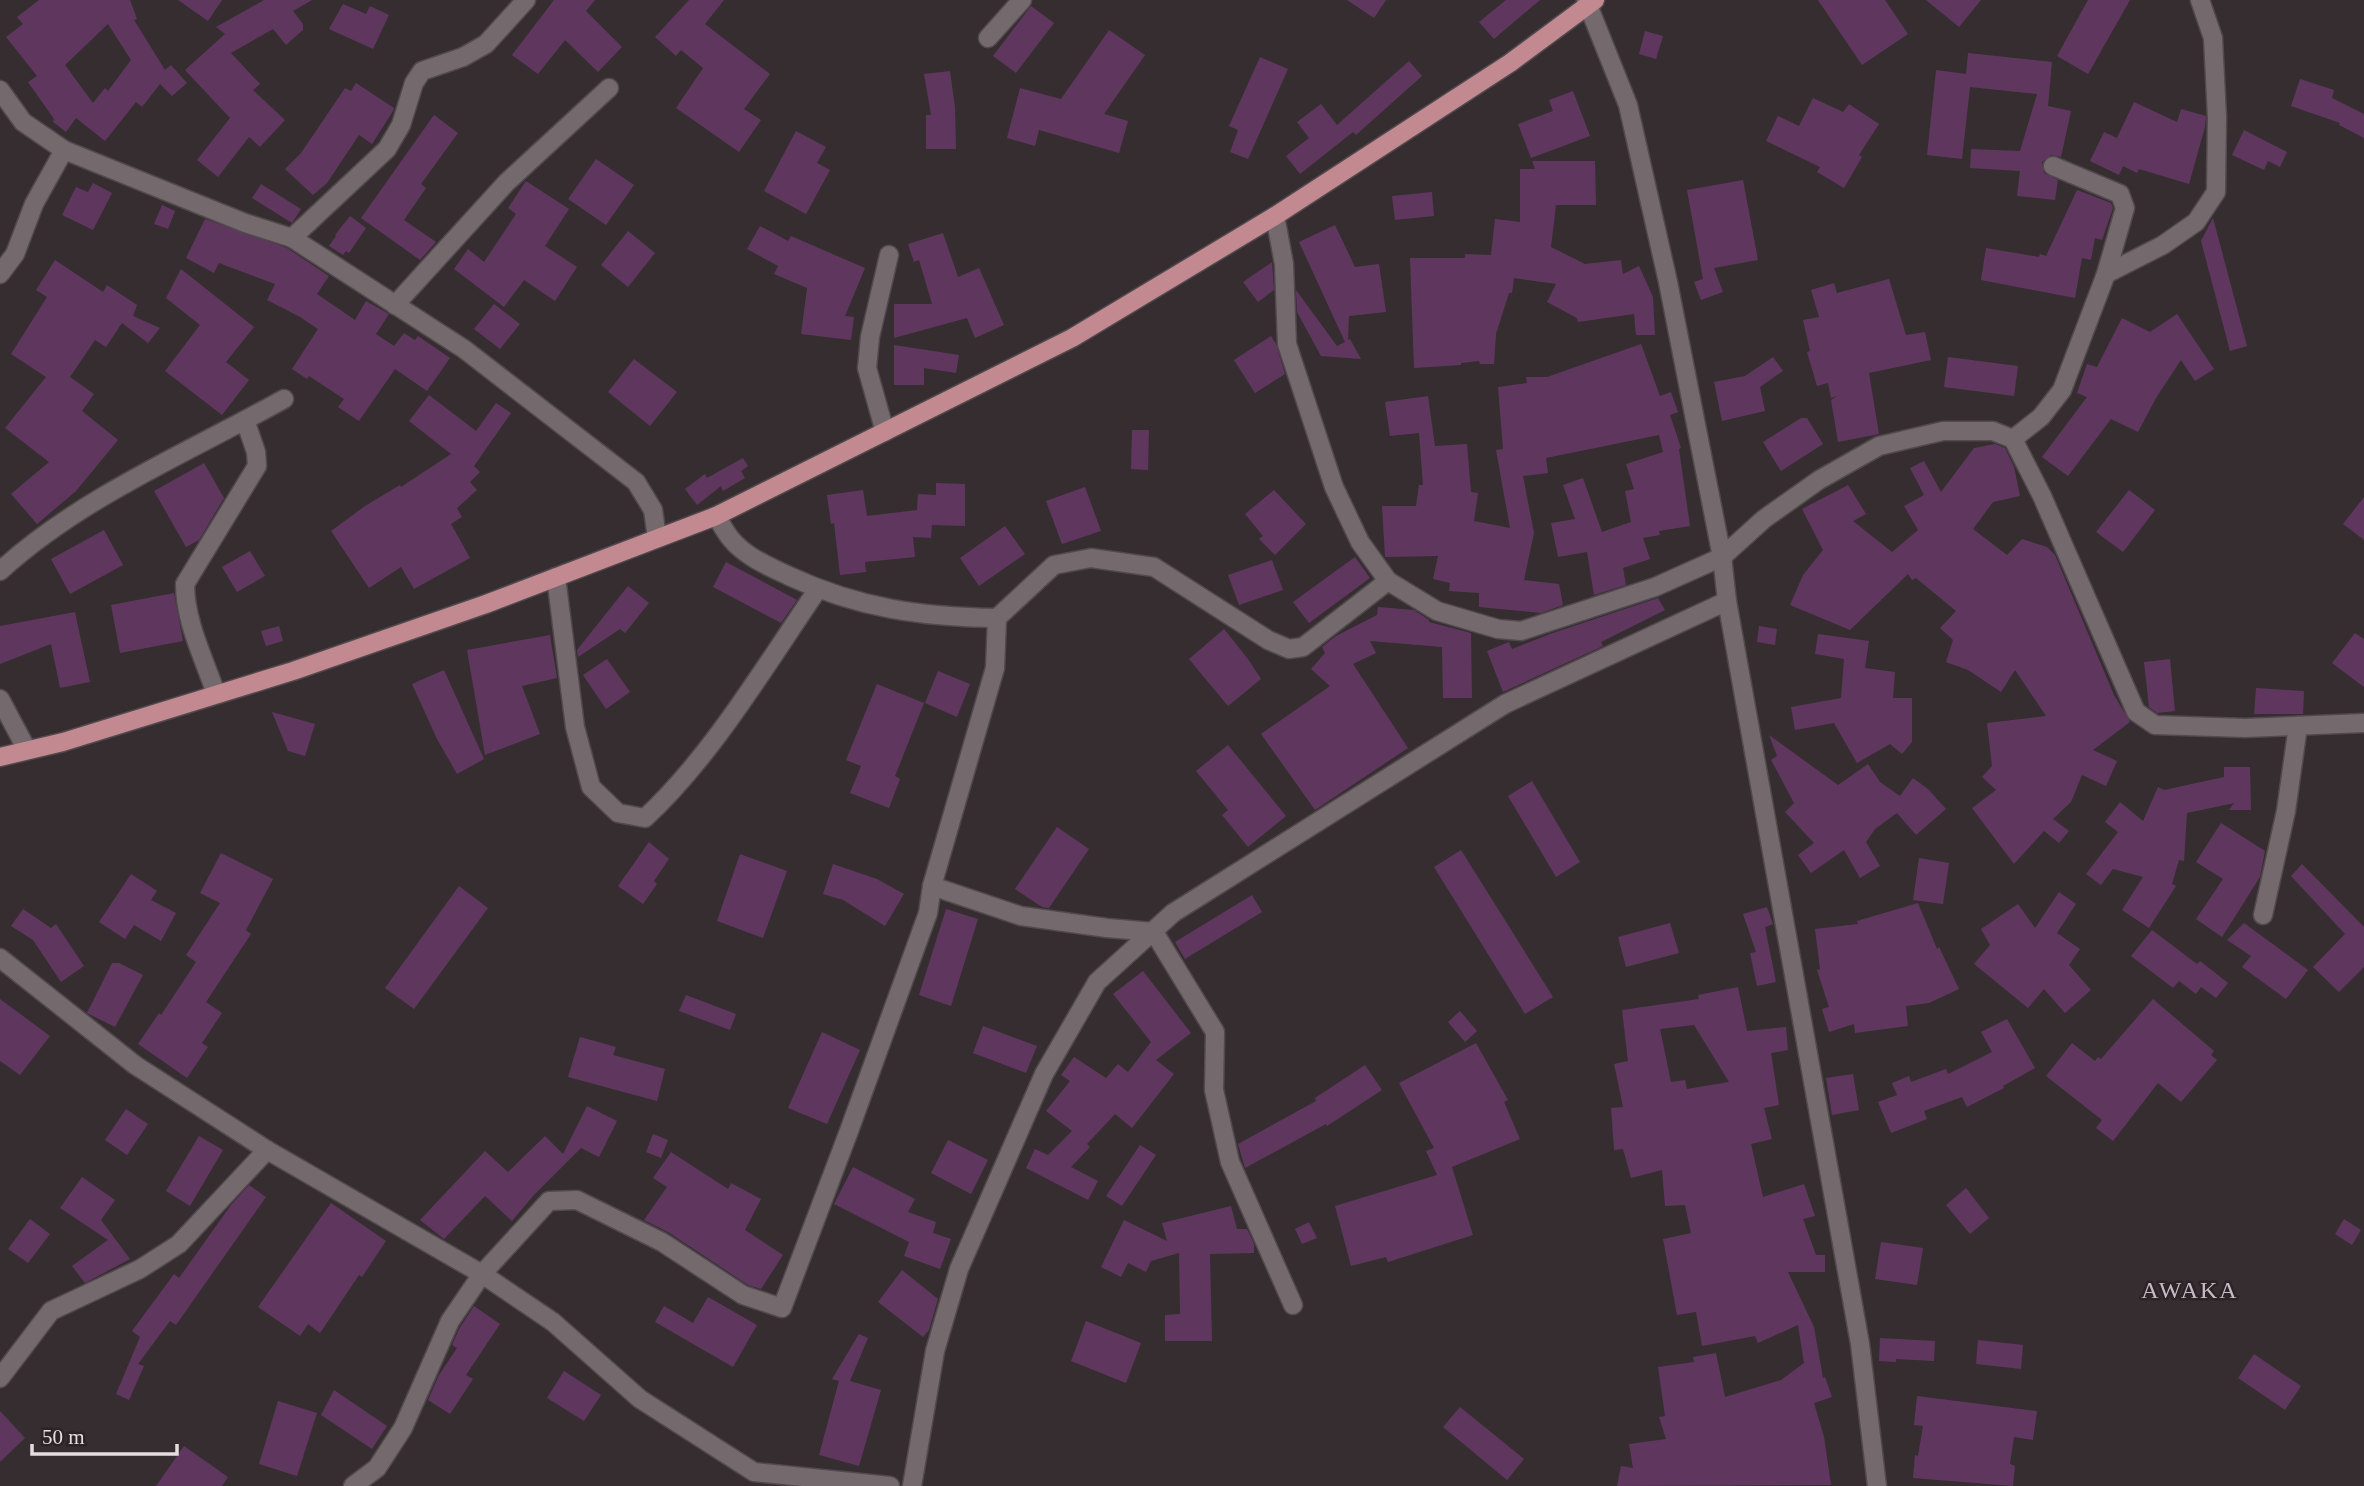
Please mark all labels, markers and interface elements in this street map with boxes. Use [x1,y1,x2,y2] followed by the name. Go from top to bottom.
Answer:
[2141,1277,2239,1303] district label: AWAKA
[32,1412,177,1456] scale bar
[42,1425,85,1449] text: 50 m

